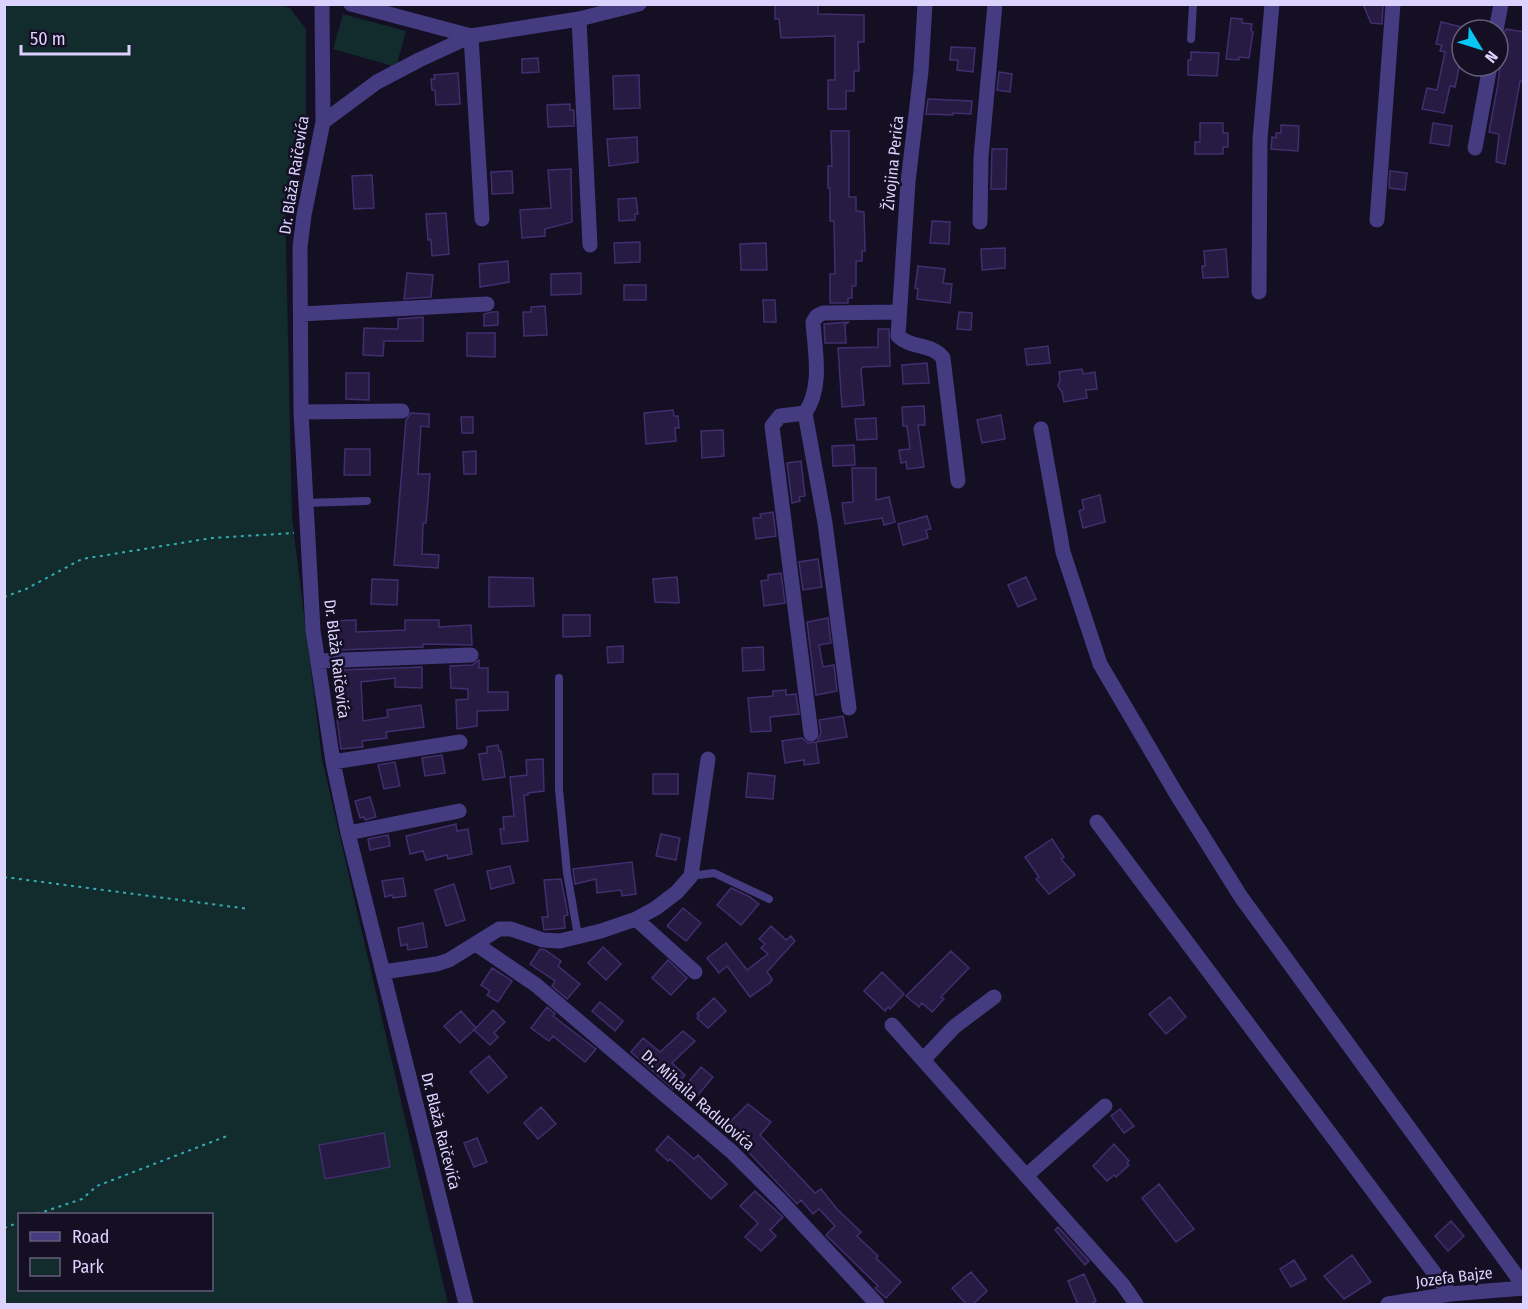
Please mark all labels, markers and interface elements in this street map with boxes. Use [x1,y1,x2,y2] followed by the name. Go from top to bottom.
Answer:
[21,18,129,56] scale bar
[1450,18,1510,78] north arrow
[30,28,66,50] text: 50 m
[1481,47,1502,67] text: N
[275,114,313,236] street label: Dr. Blaža Raičevića
[878,114,907,211] street label: Živojina Perića
[320,598,354,720] street label: Dr. Blaža Raičevića
[638,1046,759,1154] street label: Dr. Mihaila Radulovića
[417,1071,465,1192] street label: Dr. Blaža Raičevića
[18,1213,213,1291] legend
[72,1226,109,1248] text: Road
[72,1256,105,1278] text: Park
[1414,1263,1494,1291] street label: Jozefa Bajze

